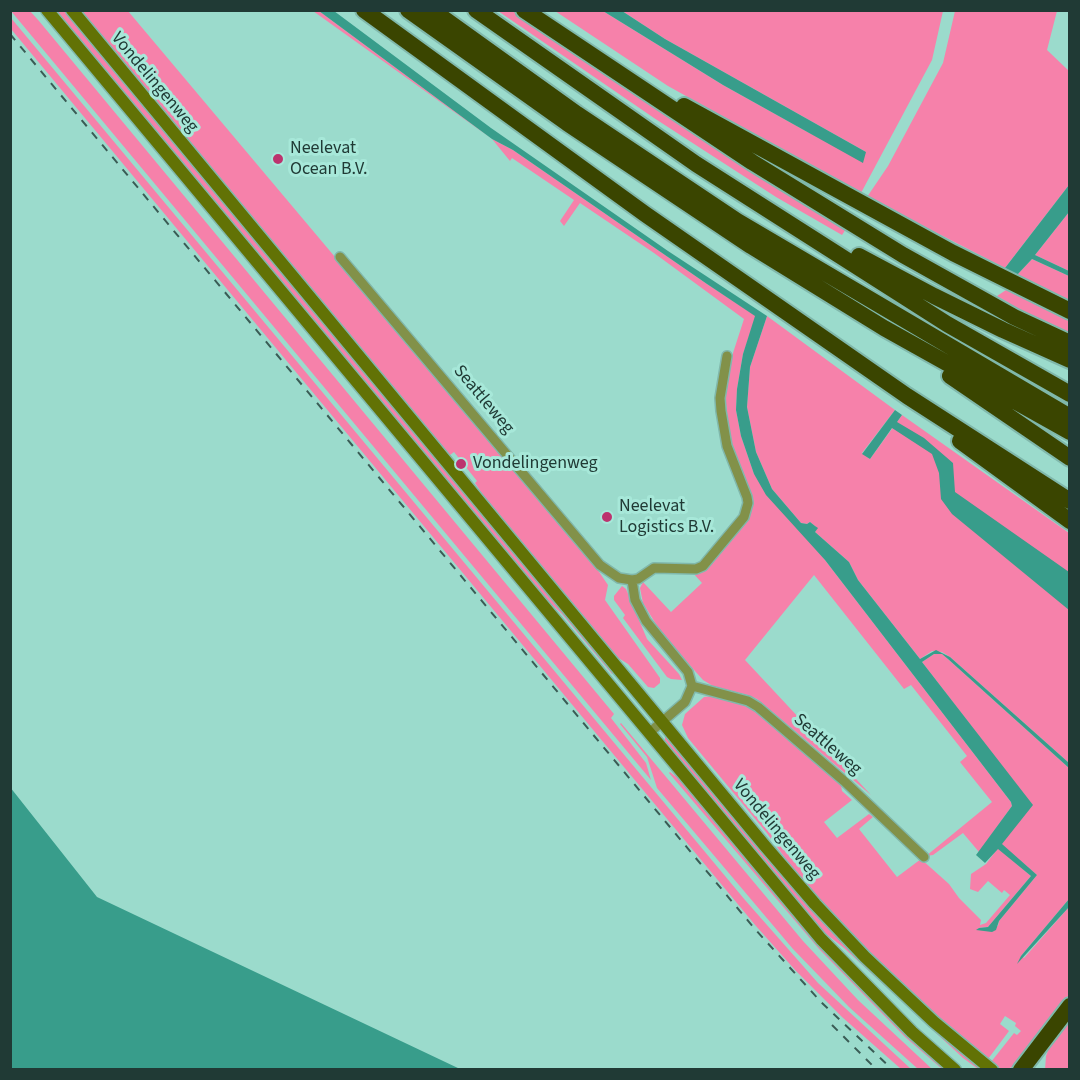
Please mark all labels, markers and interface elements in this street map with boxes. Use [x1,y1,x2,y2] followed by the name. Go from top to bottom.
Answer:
[106,28,202,138] street label: Vondelingenweg
[290,138,367,180] place label: Neelevat Ocean B.V.
[271,152,285,166] marker: Neelevat Ocean B.V.
[448,361,518,439] street label: Seattleweg
[473,453,598,475] place label: Vondelingenweg
[454,457,468,471] marker: Vondelingenweg
[619,496,714,538] place label: Neelevat Logistics B.V.
[600,510,614,524] marker: Neelevat Logistics B.V.
[789,710,865,780] street label: Seattleweg
[728,775,824,885] street label: Vondelingenweg

